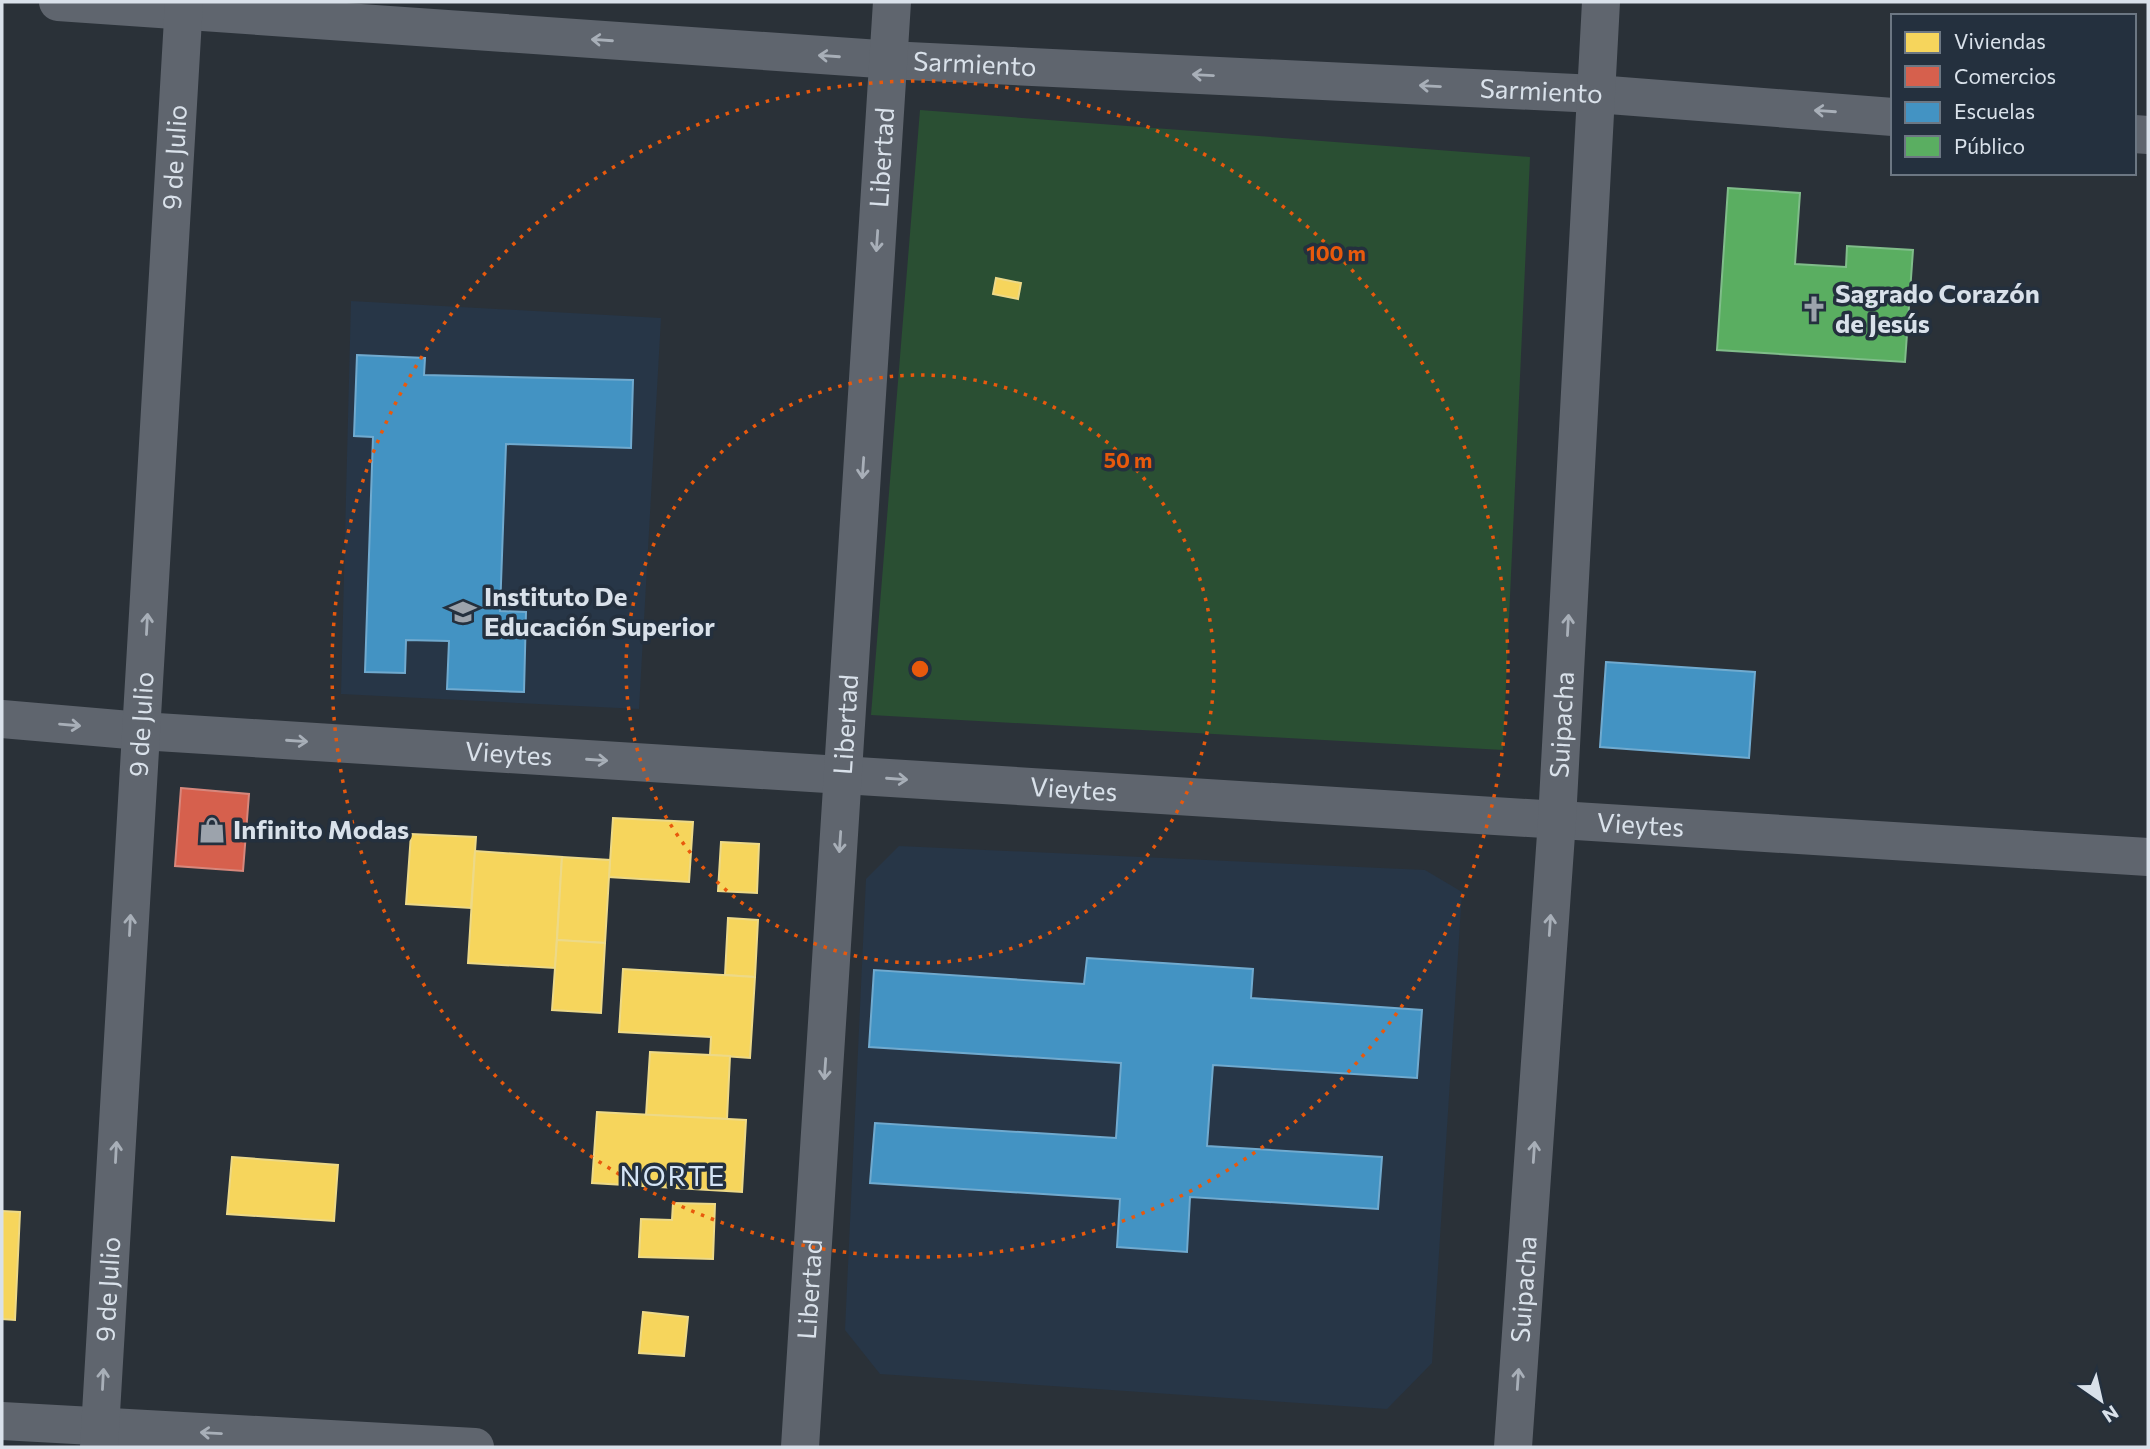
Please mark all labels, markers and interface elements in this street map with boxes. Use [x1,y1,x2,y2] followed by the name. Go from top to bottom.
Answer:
[1891,14,2136,175] legend
[1954,28,2046,53] text: Viviendas
[592,33,614,46] one-way arrow
[913,44,1037,81] street label: Sarmiento
[818,49,841,62] one-way arrow
[1954,63,2056,88] text: Comercios
[1192,69,1215,82] one-way arrow
[1479,71,1604,108] street label: Sarmiento
[1419,80,1442,93] one-way arrow
[1954,98,2035,123] text: Escuelas
[155,104,192,211] street label: 9 de Julio
[1813,105,1836,118] one-way arrow
[862,106,899,209] street label: Libertad
[1954,133,2025,158] text: Público
[871,229,884,252] one-way arrow
[1306,240,1366,265] text: 100 m
[1835,277,2040,338] place label: Sagrado Corazón de Jesús
[1799,294,1829,324] church icon: Sagrado Corazón de Jesús
[1104,447,1152,472] text: 50 m
[857,456,870,479] one-way arrow
[484,580,715,641] place label: Instituto De Educación Superior
[448,597,478,627] school or university icon: Instituto De Educación Superior
[141,613,154,636] one-way arrow
[1562,614,1575,637] one-way arrow
[908,657,932,681] centre of rings
[1542,670,1579,779] street label: Suipacha
[121,671,159,778] street label: 9 de Julio
[826,673,863,775] street label: Libertad
[58,719,81,732] one-way arrow
[464,734,553,771] street label: Vieytes
[285,735,307,748] one-way arrow
[585,754,608,767] one-way arrow
[1029,770,1118,806] street label: Vieytes
[886,773,908,786] one-way arrow
[1596,805,1685,842] street label: Vieytes
[233,813,409,844] place label: Infinito Modas
[197,815,227,845] shop icon: Infinito Modas
[833,830,846,853] one-way arrow
[123,914,136,937] one-way arrow
[1544,914,1557,937] one-way arrow
[818,1057,831,1080] one-way arrow
[110,1141,123,1164] one-way arrow
[1528,1141,1541,1164] one-way arrow
[620,1158,726,1192] district label: NORTE
[1503,1235,1542,1344] street label: Suipacha
[88,1236,125,1343] street label: 9 de Julio
[790,1238,827,1340] street label: Libertad
[2066,1365,2136,1435] north arrow
[97,1368,110,1391] one-way arrow
[1512,1368,1525,1391] one-way arrow
[2098,1401,2123,1428] text: N
[200,1427,223,1440] one-way arrow

